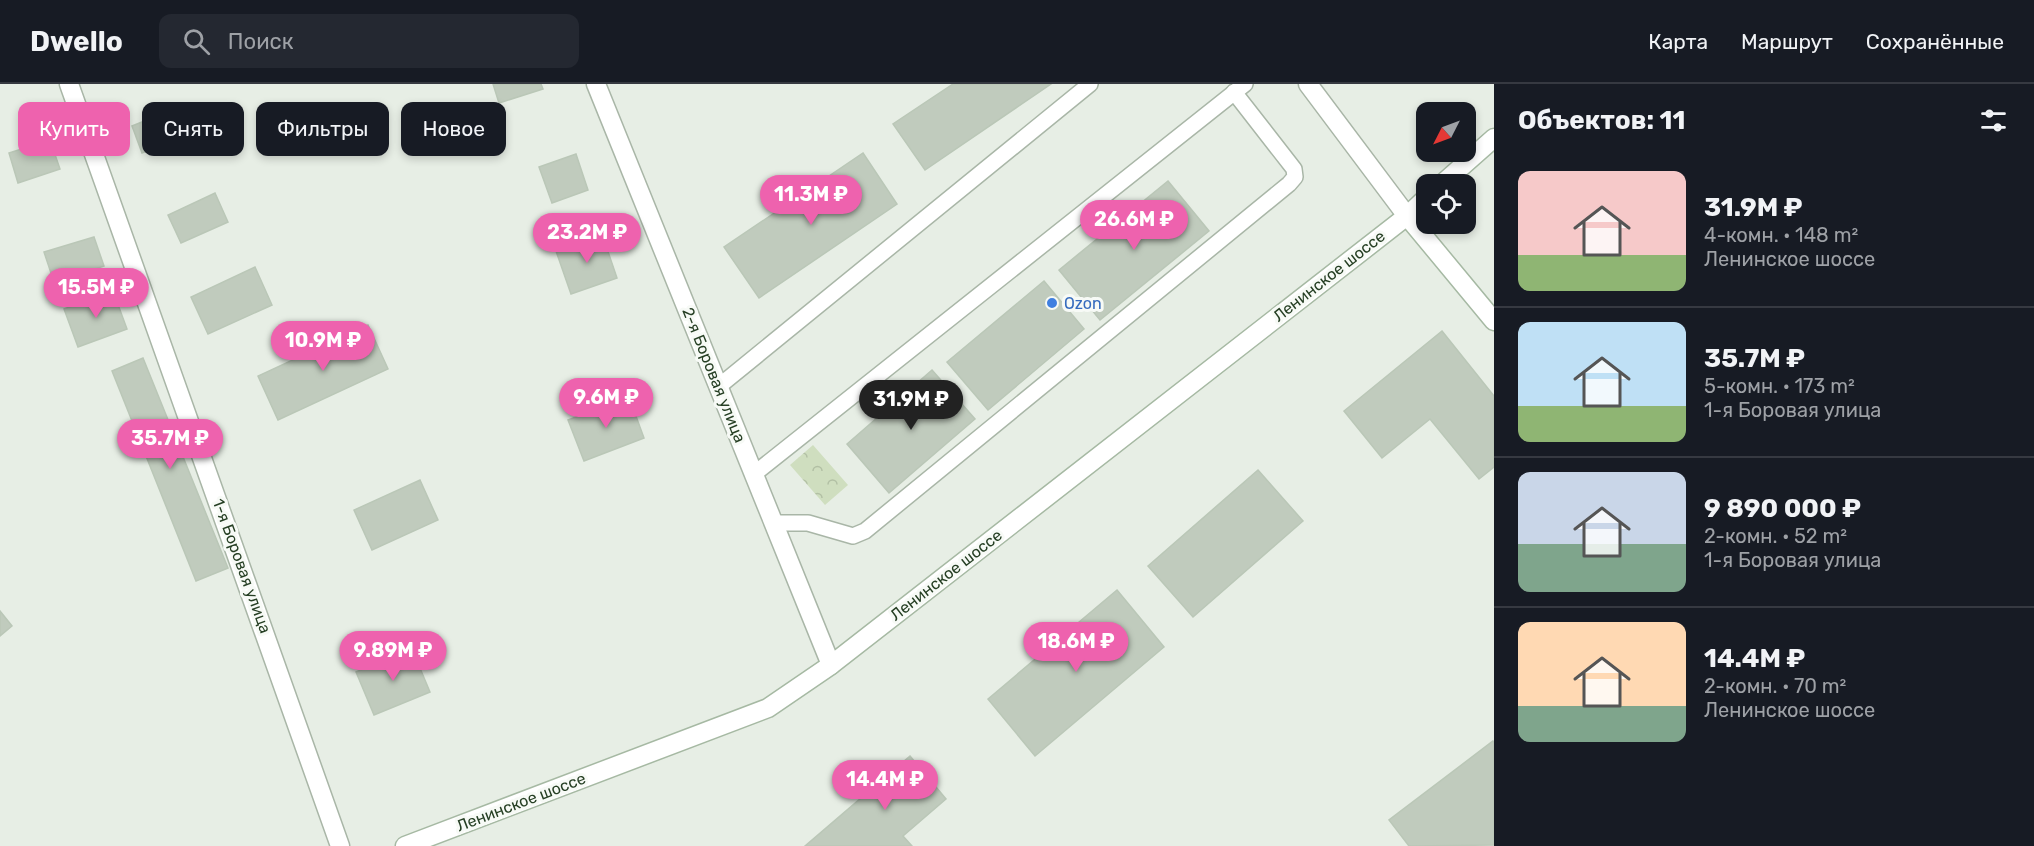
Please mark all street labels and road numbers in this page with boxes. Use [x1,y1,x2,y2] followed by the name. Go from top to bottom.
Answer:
[1269,226,1389,326] street label: Ленинское шоссе
[678,305,750,445] street label: 2-я Боровая улица
[209,496,275,636] street label: 1-я Боровая улица
[886,525,1006,625] street label: Ленинское шоссе
[454,769,588,835] street label: Ленинское шоссе

